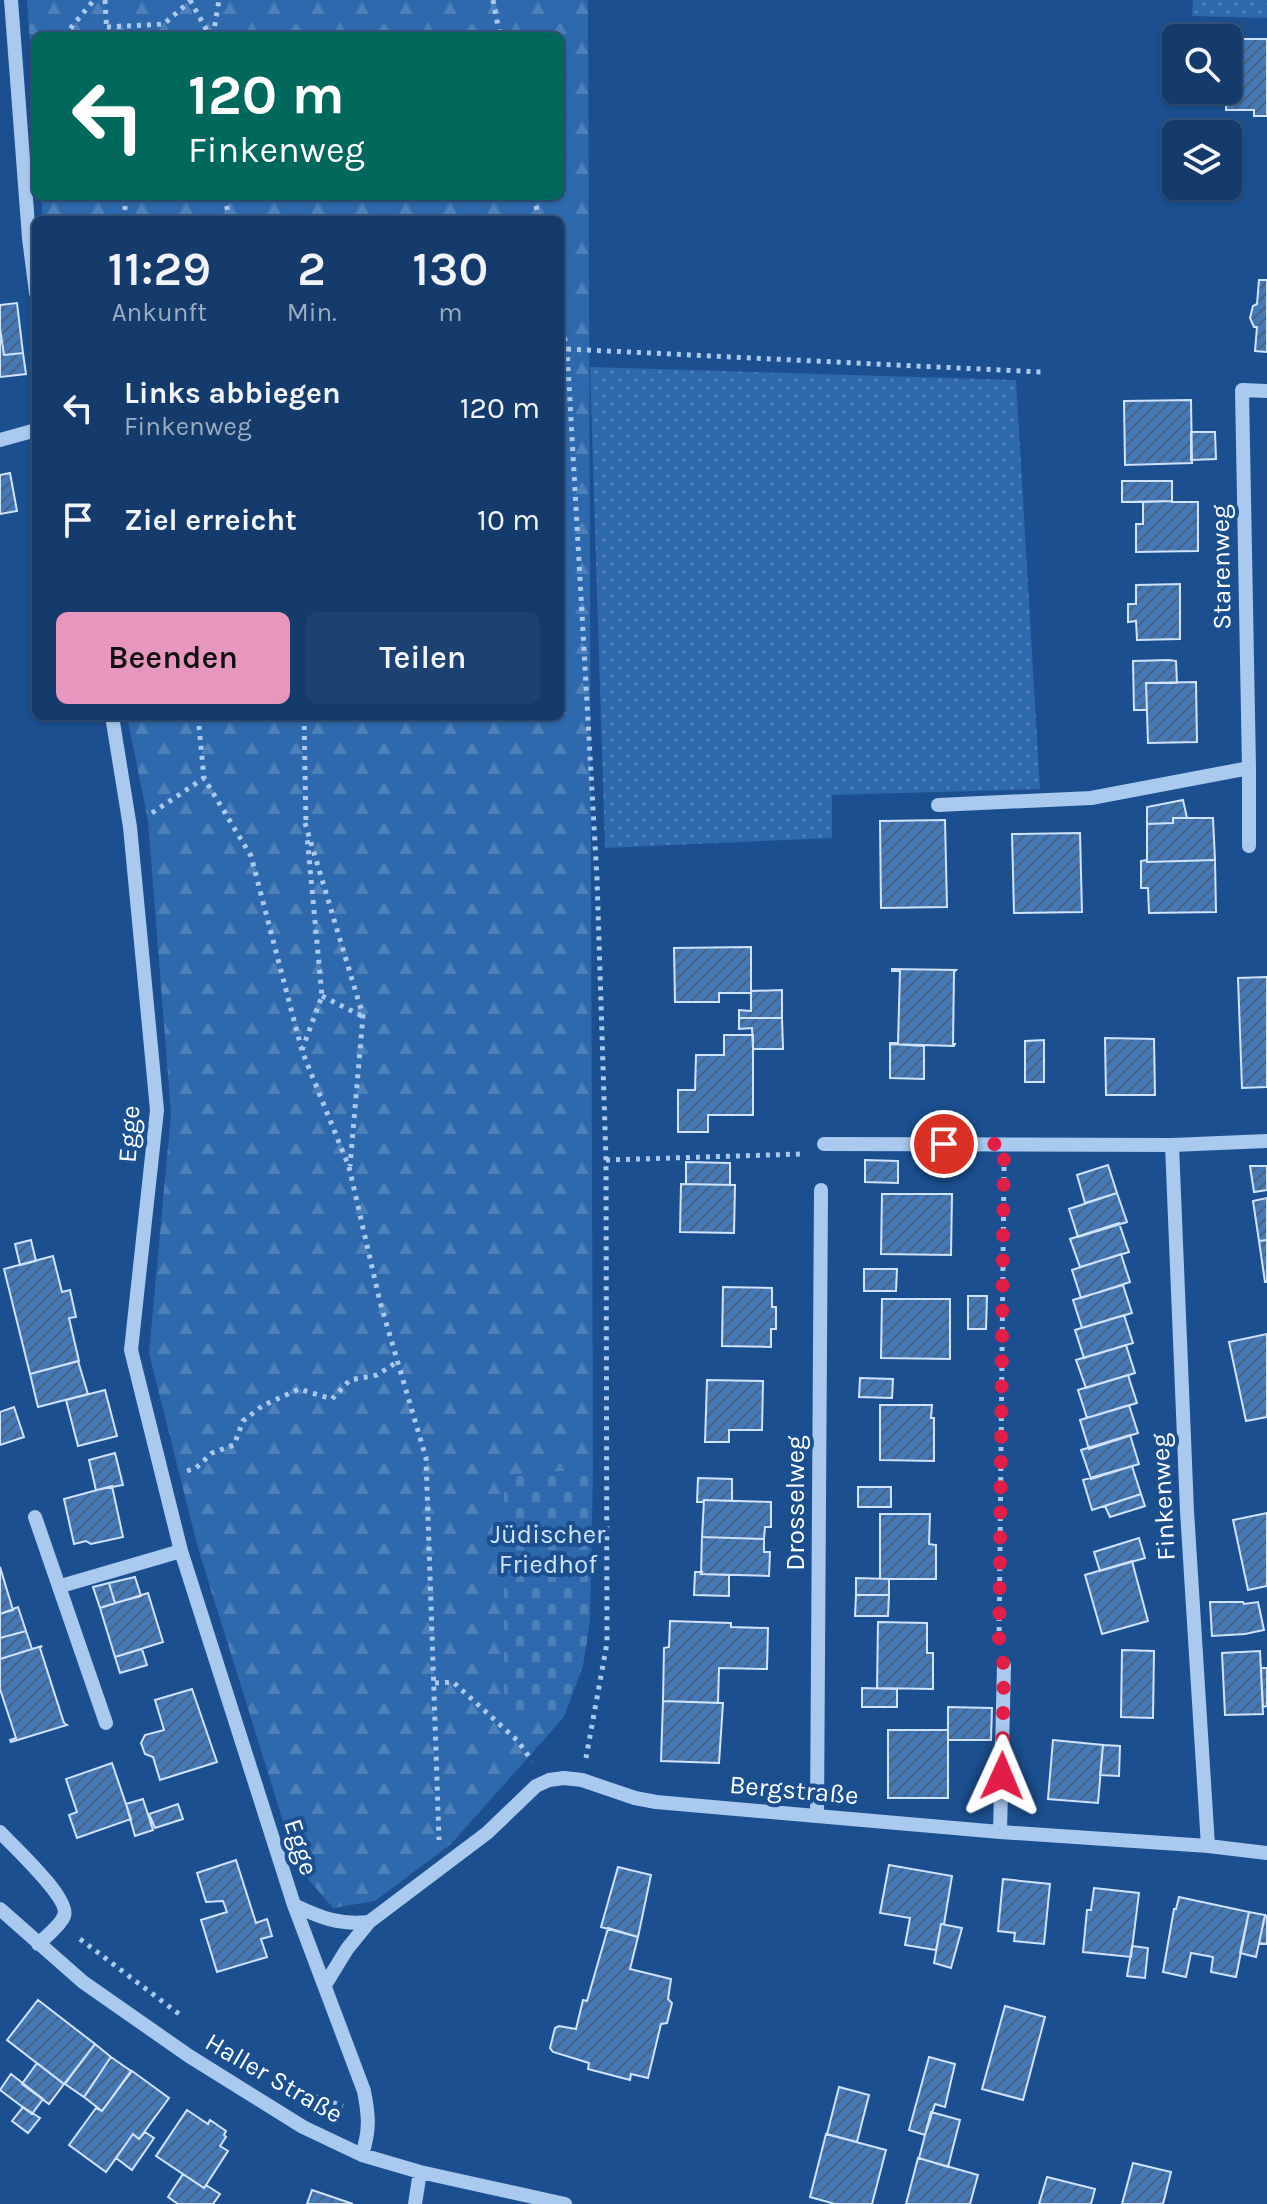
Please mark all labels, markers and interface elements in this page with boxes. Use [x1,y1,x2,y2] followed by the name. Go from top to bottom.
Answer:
[1162,24,1242,200] map controls
[1162,24,1242,104] button: search
[188,62,345,127] text: 120 m
[56,64,160,168] icon: left
[1162,120,1242,200] button: layers
[188,129,365,171] text: Finkenweg
[108,241,211,297] text: 11:29
[297,241,326,297] text: 2
[412,241,488,297] text: 130
[112,297,207,328] text: Ankunft
[287,297,337,328] text: Min.
[438,297,463,328] text: m
[124,375,341,411] text: Links abbiegen
[56,386,100,430] icon: left
[460,390,540,426] text: 120 m
[124,411,252,442] text: Finkenweg
[56,498,100,542] icon: arrive
[124,502,297,538] text: Ziel erreicht
[477,502,540,538] text: 10 m
[1204,504,1238,630] street label: Starenweg
[56,612,290,704] button: Beenden
[306,612,540,704] button: Teilen
[112,1104,146,1164] street label: Egge
[910,1110,978,1178] pin
[922,1122,966,1166] icon: arrive
[1144,1432,1182,1562] street label: Finkenweg
[780,1435,811,1571] street label: Drosselweg
[491,1519,606,1580] park label: Jüdischer Friedhof
[960,1734,1044,1818] position arrow
[728,1769,860,1811] street label: Bergstraße
[277,1815,325,1879] street label: Egge
[200,2026,348,2130] street label: Haller Straße

